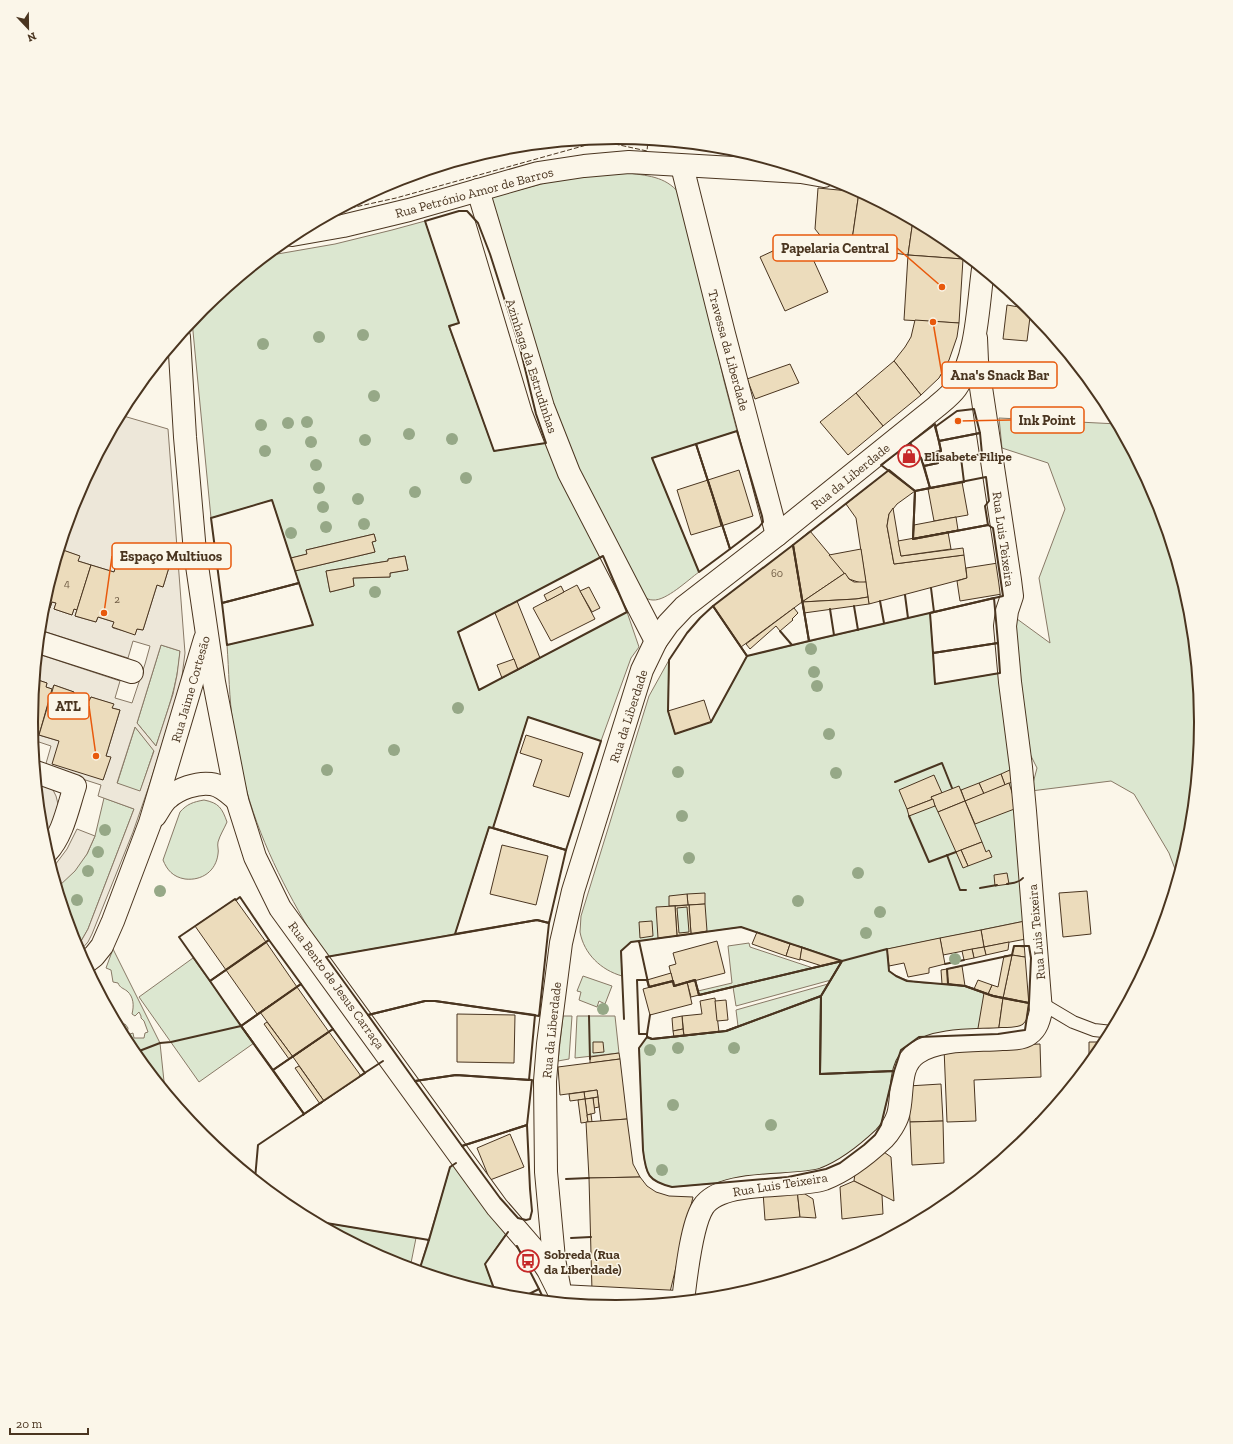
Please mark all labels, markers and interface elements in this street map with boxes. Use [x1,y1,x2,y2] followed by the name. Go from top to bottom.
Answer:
[8,8,48,48] north arrow
[25,29,38,45] text: N
[393,164,555,221] street label: Rua Petrónio Amor de Barros
[773,235,897,261] callout: Papelaria Central
[781,240,889,257] text: Papelaria Central
[705,288,752,412] street label: Travessa da Liberdade
[503,297,560,435] street label: Azinhaga da Estrudinhas
[942,362,1057,388] callout: Ana's Snack Bar
[951,367,1049,384] text: Ana's Snack Bar
[1011,407,1084,433] callout: Ink Point
[1018,412,1076,429] text: Ink Point
[808,440,893,513] street label: Rua da Liberdade
[896,443,922,469] shop icon: Elisabete Filipe
[924,449,1012,464] place label: Elisabete Filipe
[989,491,1018,588] street label: Rua Luis Teixeira
[112,543,231,569] callout: Espaço Multiuos
[120,548,223,565] text: Espaço Multiuos
[771,567,783,580] house number: 60
[64,577,70,590] house number: 4
[114,593,120,606] house number: 2
[168,634,213,744] street label: Rua Jaime Cortesão
[606,668,651,765] street label: Rua da Liberdade
[48,693,89,719] callout: ATL
[55,698,81,715] text: ATL
[1025,883,1048,980] street label: Rua Luis Teixeira
[285,919,388,1053] street label: Rua Bento de Jesus Carraça
[539,981,564,1079] street label: Rua da Liberdade
[732,1169,829,1199] street label: Rua Luis Teixeira
[544,1247,622,1277] place label: Sobreda (Rua da Liberdade)
[515,1248,541,1274] bus stop icon: Sobreda (Rua da Liberdade)
[10,1410,88,1436] scale bar
[16,1417,43,1431] text: 20 m

